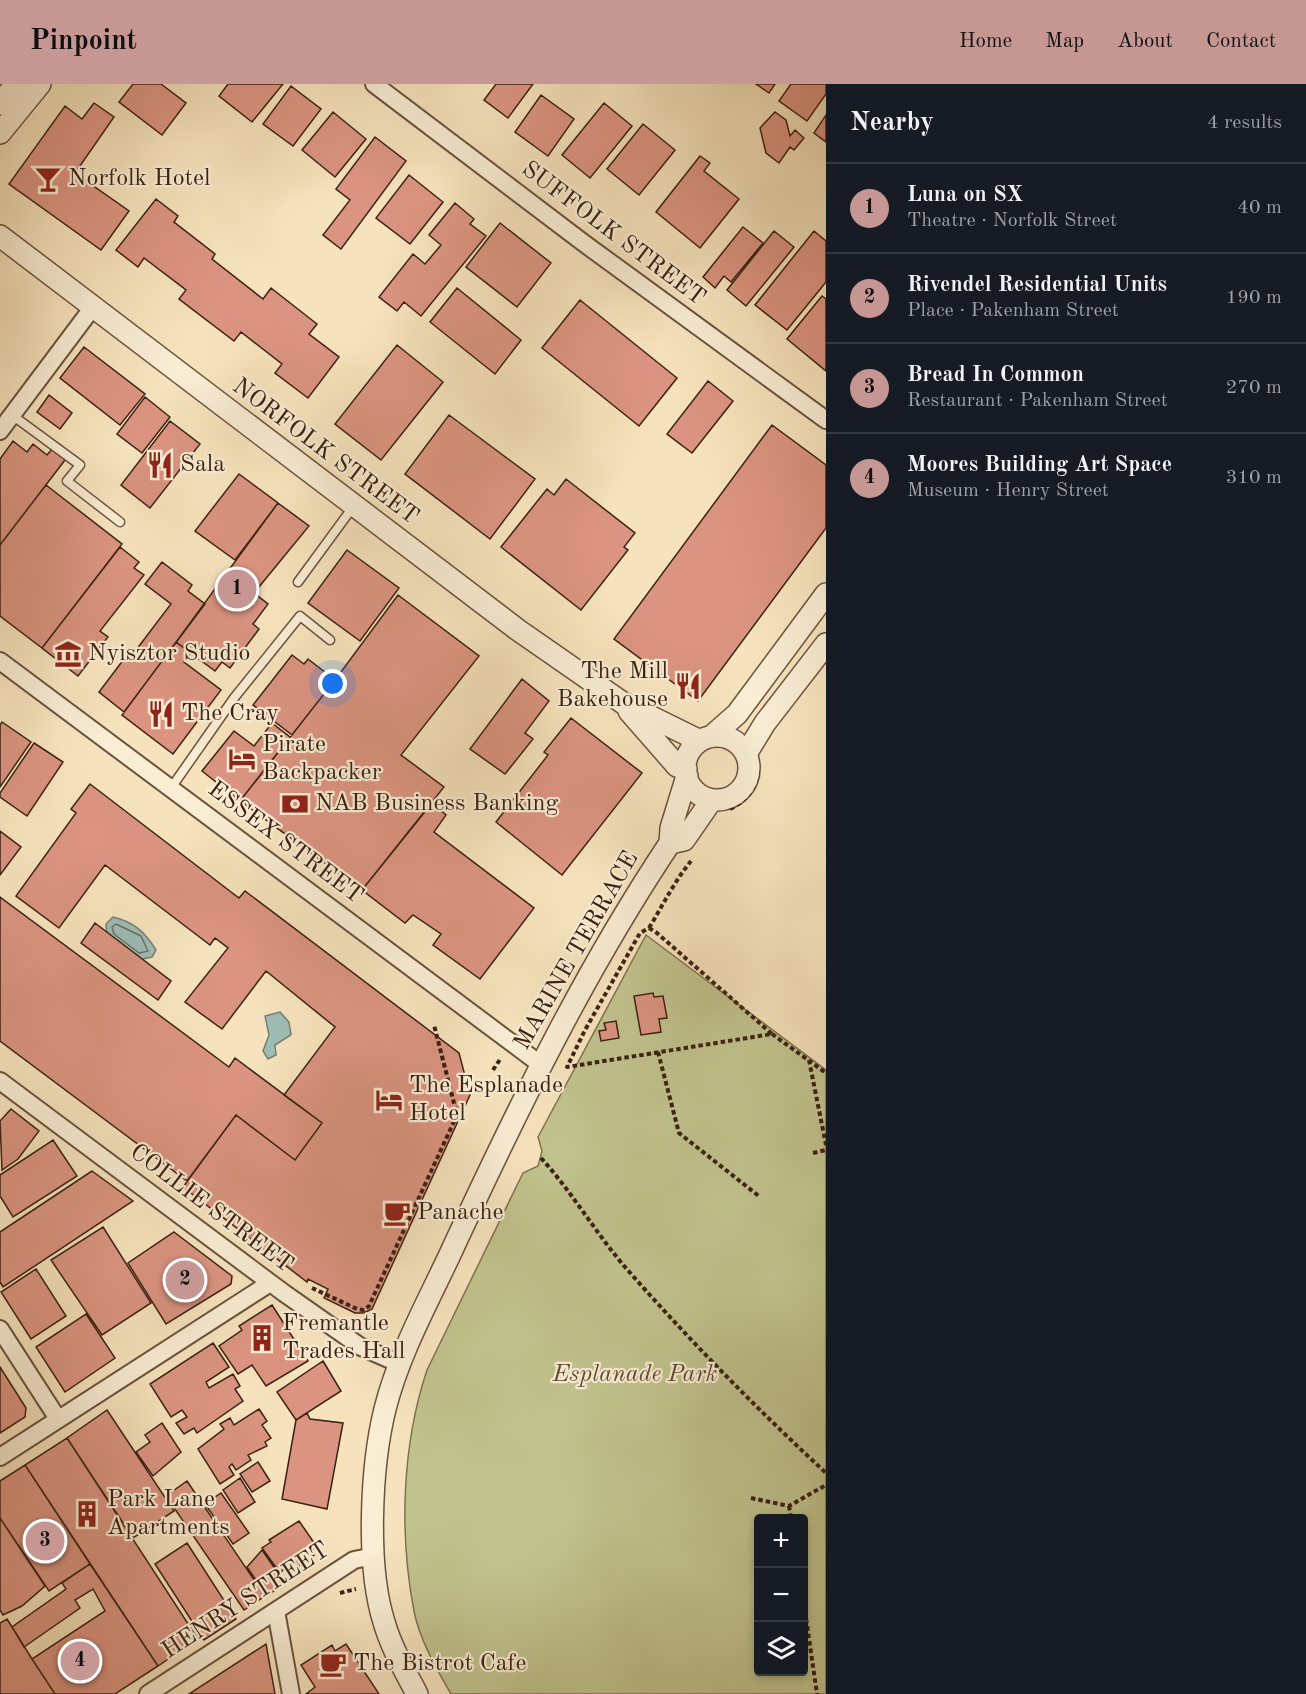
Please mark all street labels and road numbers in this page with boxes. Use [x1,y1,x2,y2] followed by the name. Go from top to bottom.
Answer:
[517,157,709,311] street label: SUFFOLK STREET
[228,374,422,530] street label: NORFOLK STREET
[203,777,367,909] street label: ESSEX STREET
[510,848,644,1054] street label: MARINE TERRACE
[125,1140,297,1278] street label: COLLIE STREET
[158,1538,334,1664] street label: HENRY STREET

